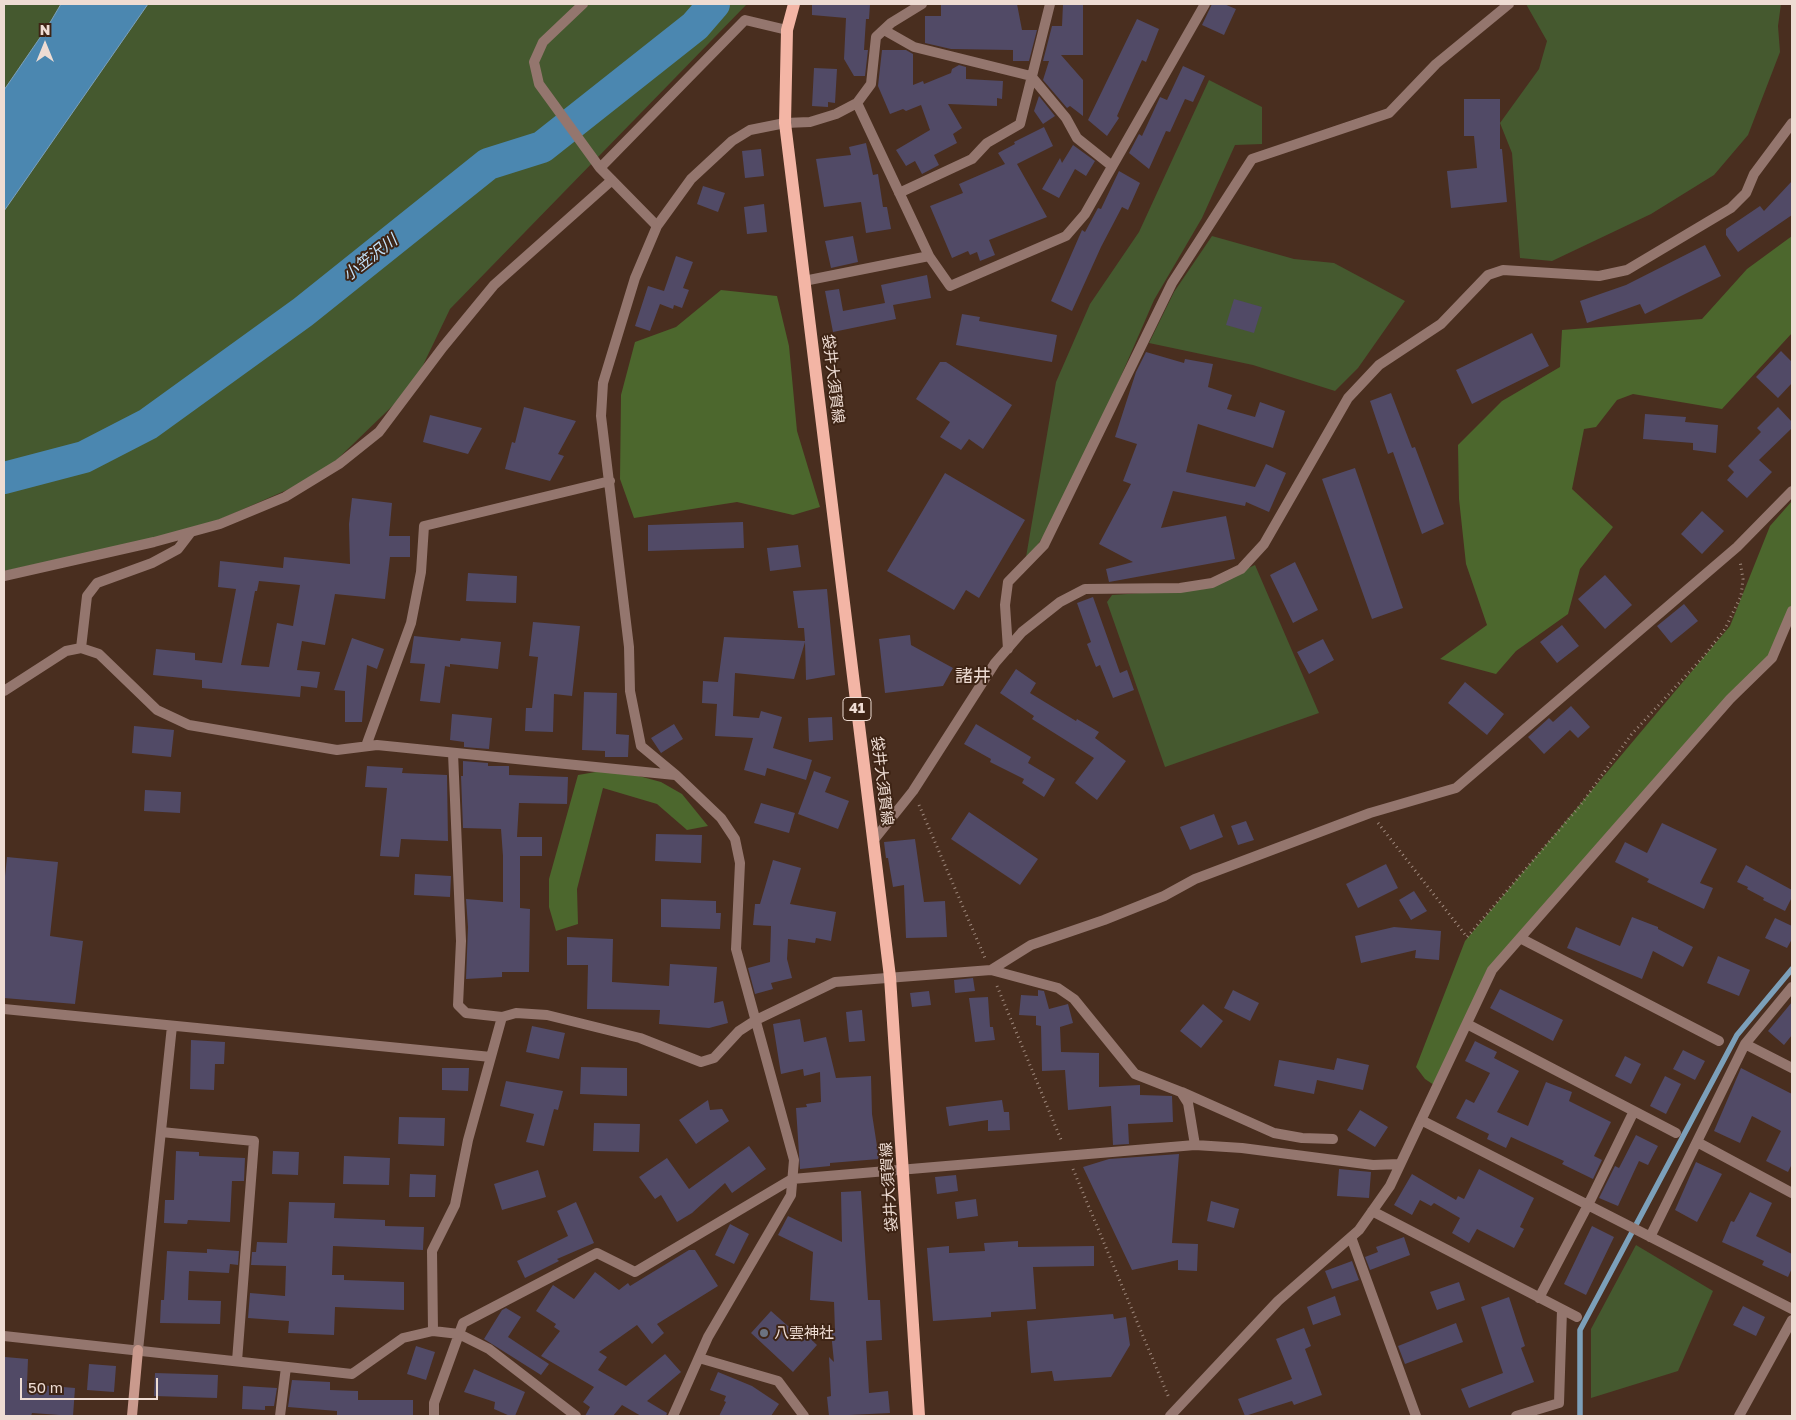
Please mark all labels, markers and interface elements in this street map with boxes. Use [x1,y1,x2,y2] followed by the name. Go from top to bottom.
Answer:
[20,20,70,70] north arrow
[40,21,50,38] text: N
[339,231,401,285] water label: 小笠沢川
[819,333,847,425] street label: 袋井大須賀線
[955,665,991,687] district label: 諸井
[843,698,871,721] road number: 41
[868,735,896,827] street label: 袋井大須賀線
[877,1141,901,1233] street label: 袋井大須賀線
[774,1324,834,1342] place label: 八雲神社
[758,1327,770,1339] marker: 八雲神社
[22,1368,160,1400] scale bar
[28,1378,63,1396] text: 50 m

